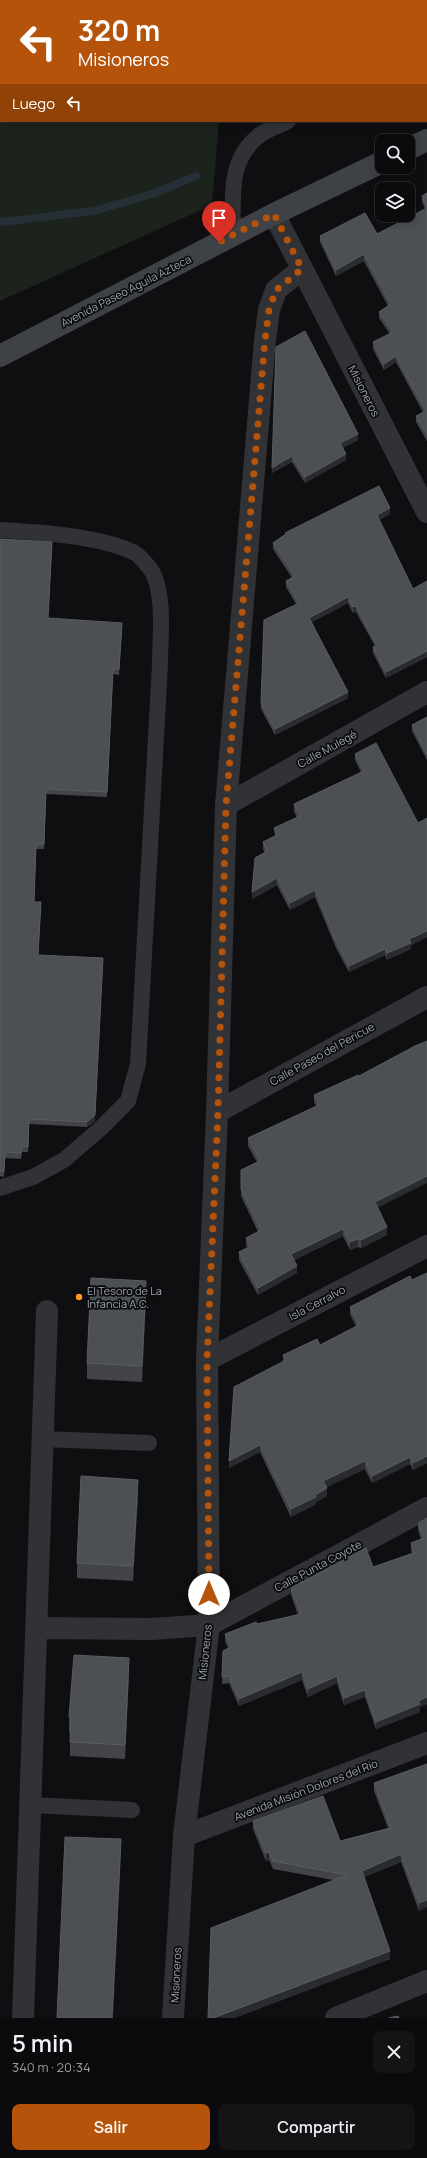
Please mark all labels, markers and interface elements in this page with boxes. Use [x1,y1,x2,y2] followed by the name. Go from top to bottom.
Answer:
[78,11,160,49] text: 320 m
[12,16,64,68] icon: left
[78,47,169,71] text: Misioneros
[63,92,85,114] icon: left
[12,93,55,114] text: Luego
[375,134,415,222] map controls
[375,134,415,174] button: search
[375,182,415,222] button: layers
[202,201,236,242] pin
[208,207,230,229] icon: arrive
[58,251,194,330] street label: Avenida Paseo Aguila Azteca
[345,363,384,419] street label: Misioneros
[294,726,360,771] street label: Calle Mulegé
[267,1018,377,1089] street label: Calle Paseo del Pericue
[286,1281,348,1324] street label: Isla Cerralvo
[87,1283,162,1311] place label: El Tesoro de La Infancia A.C.
[74,1292,84,1302] marker: El Tesoro de La Infancia A.C.
[271,1536,365,1595] street label: Calle Punta Coyote
[188,1573,230,1615] position arrow
[194,1623,215,1680] street label: Misioneros
[232,1755,380,1824] street label: Avenida Misión Dolores del Río
[167,1947,184,2003] street label: Misioneros
[12,2026,73,2059] text: 5 min
[373,2031,415,2073] button: close
[12,2058,91,2076] text: 340 m · 20:34
[12,2104,210,2150] button: Salir
[218,2104,415,2150] button: Compartir

